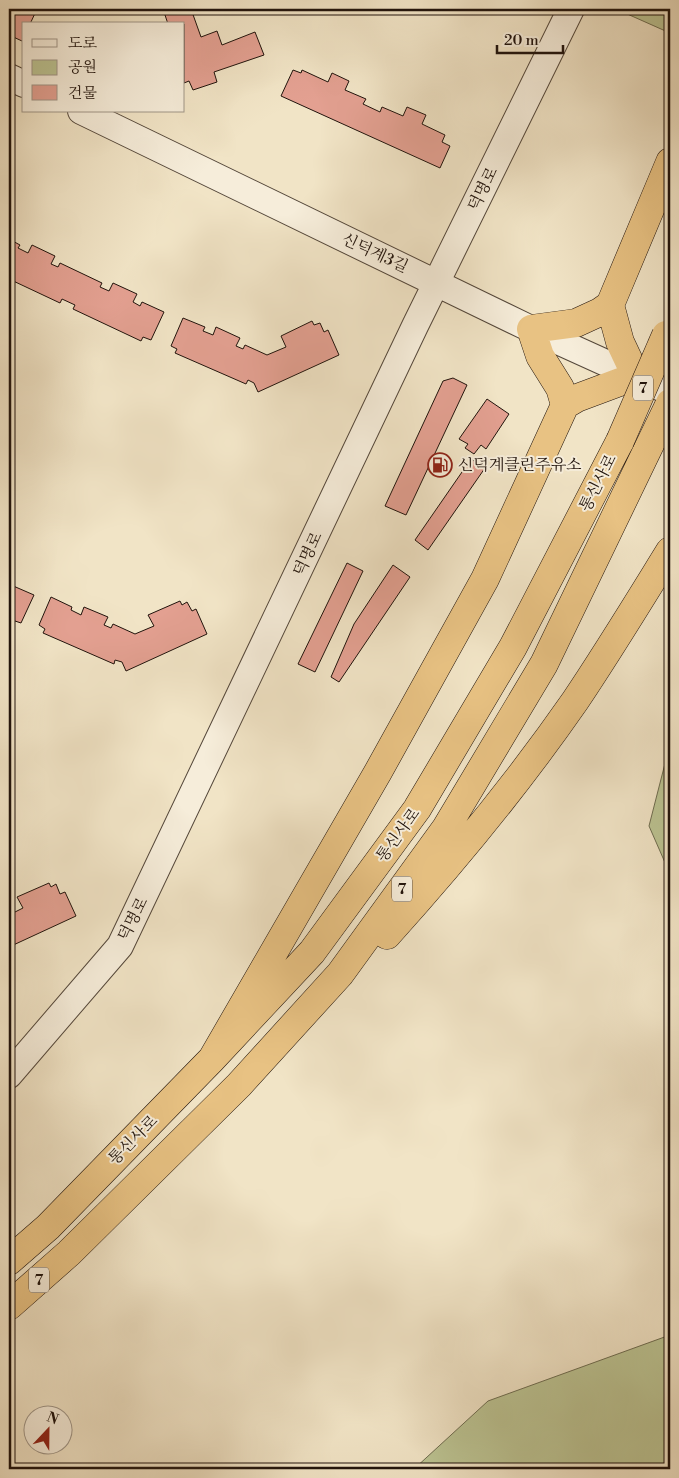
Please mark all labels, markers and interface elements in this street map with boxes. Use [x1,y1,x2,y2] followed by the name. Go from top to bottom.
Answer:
[22,22,185,112] legend
[497,22,563,54] scale bar
[504,31,539,50] text: 20 m
[68,34,97,53] text: 도로
[68,58,97,77] text: 공원
[68,84,97,103] text: 건물
[464,163,502,214] street label: 덕명로
[339,229,411,277] street label: 신덕계3길
[633,376,653,400] road number: 7
[575,450,621,515] street label: 통신사로
[427,452,453,478] fuel station icon: 신덕계클린주유소
[458,455,582,475] place label: 신덕계클린주유소
[289,528,327,579] street label: 덕명로
[372,804,425,866] street label: 통신사로
[392,876,412,902] road number: 7
[114,893,153,944] street label: 덕명로
[104,1111,162,1169] street label: 통신사로
[29,1268,49,1292] road number: 7
[22,1406,72,1456] north arrow
[44,1408,61,1429] text: N

